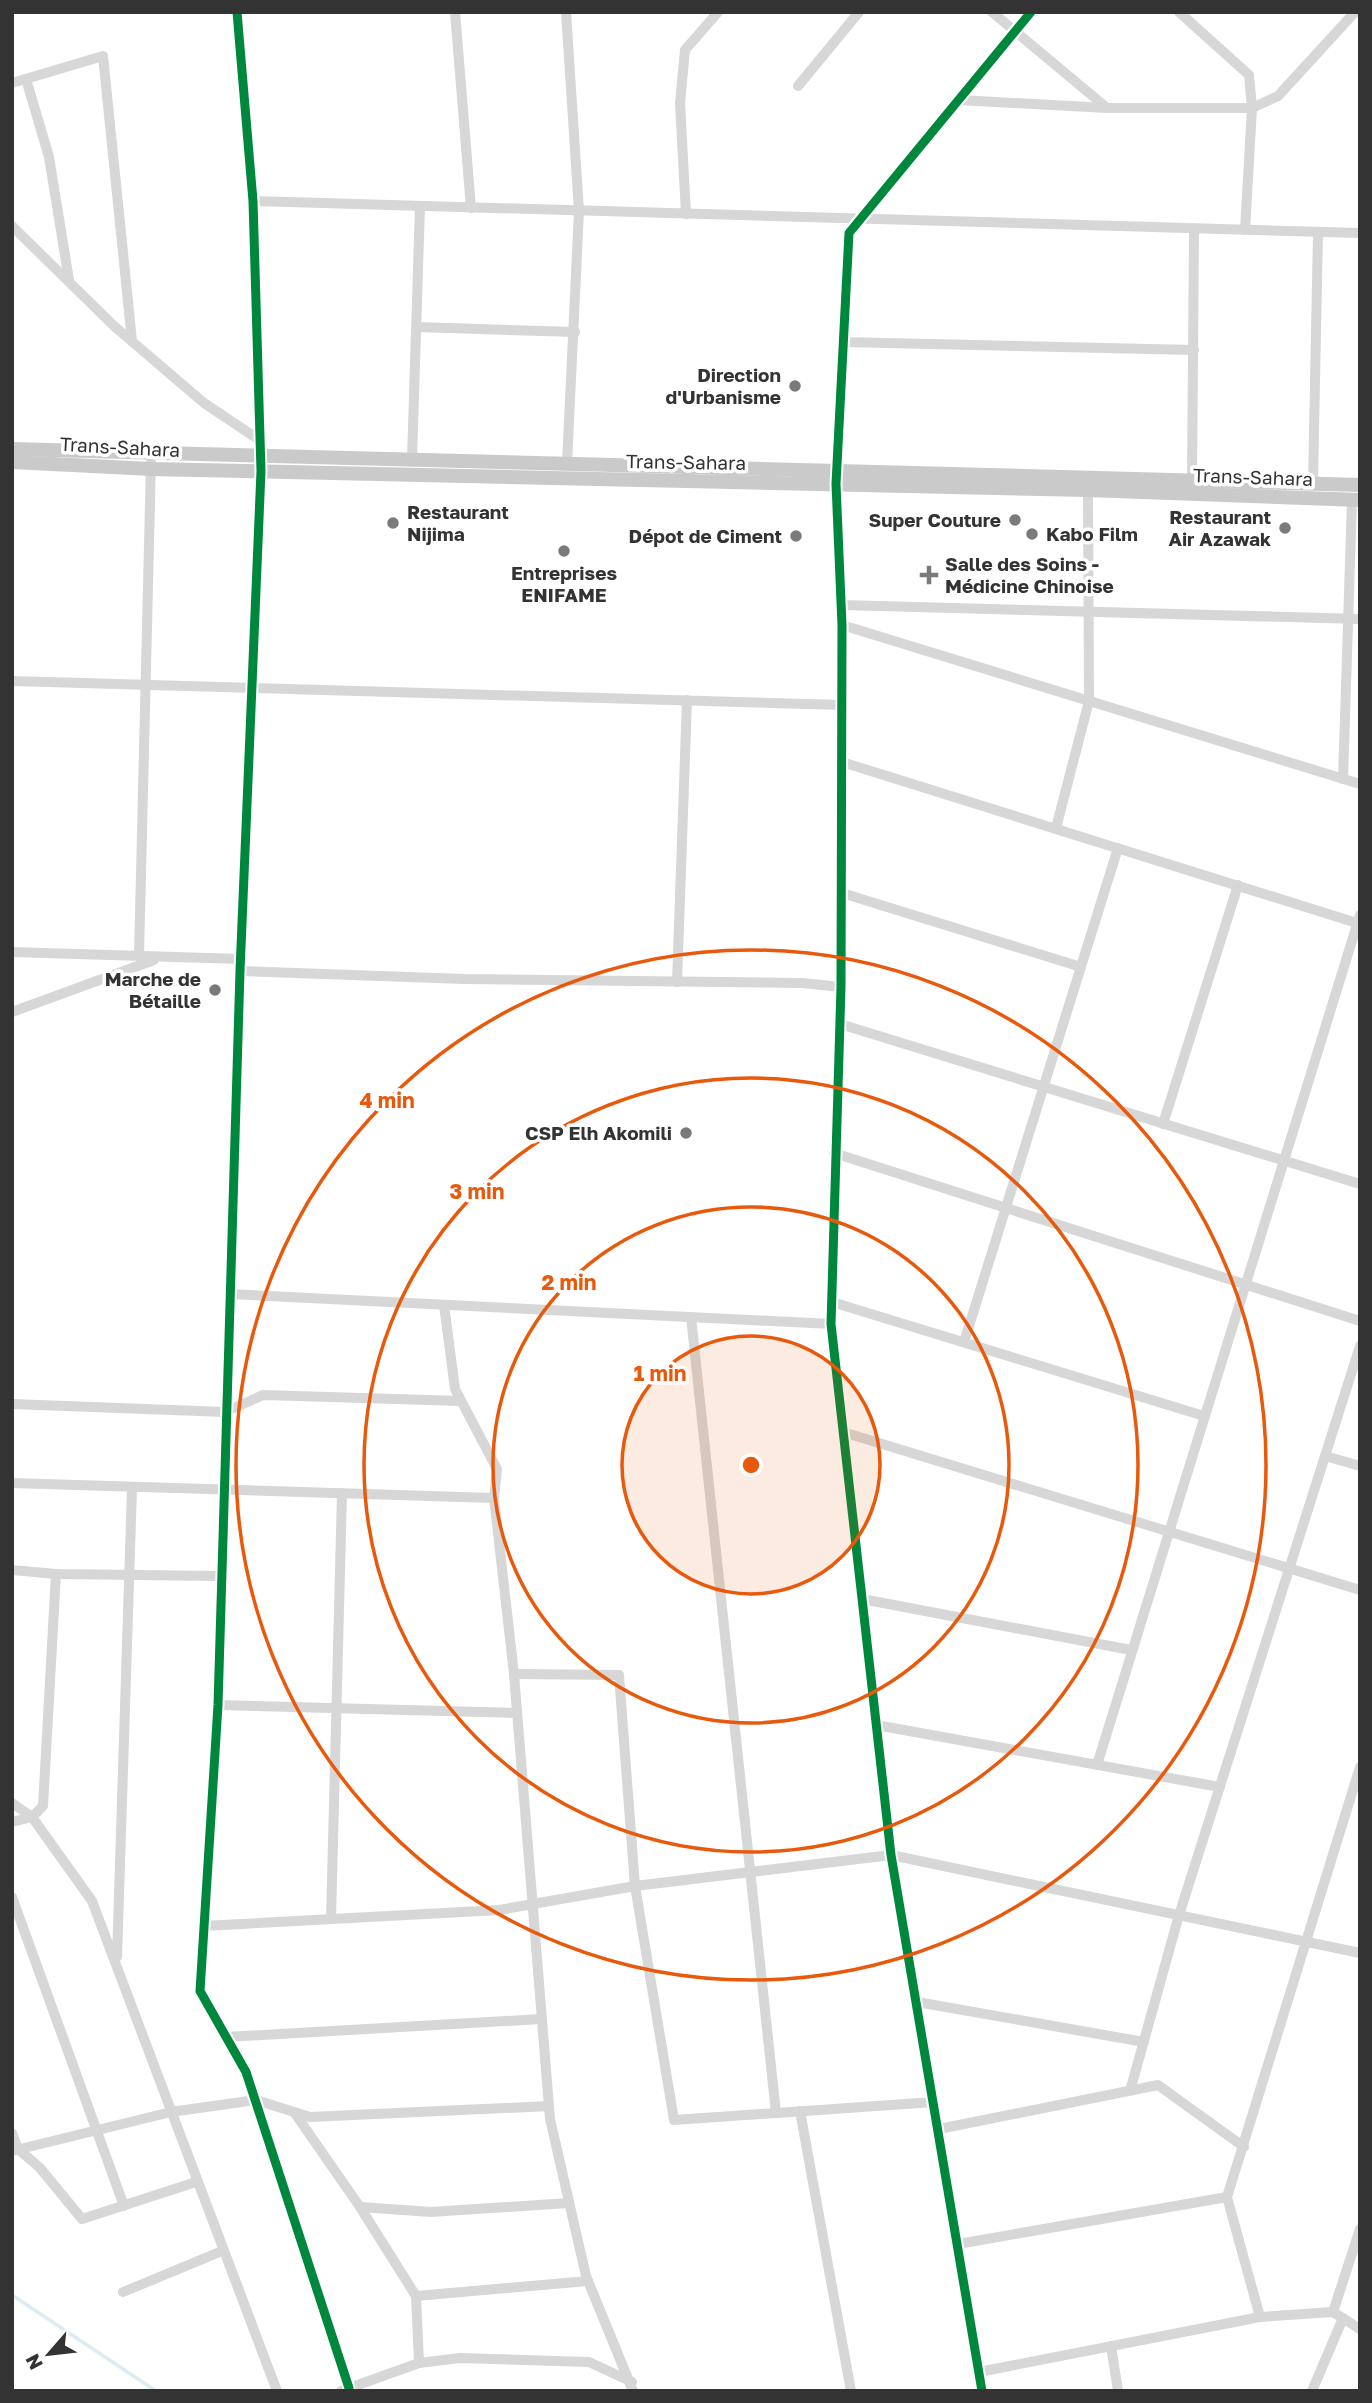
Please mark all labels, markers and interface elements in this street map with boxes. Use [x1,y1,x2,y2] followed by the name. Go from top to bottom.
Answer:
[666,363,781,408] place label: Direction d'Urbanisme
[787,378,803,394] marker: Direction d'Urbanisme
[59,432,181,461] street label: Trans-Sahara
[626,449,746,474] street label: Trans-Sahara
[1193,463,1314,490] street label: Trans-Sahara
[407,500,509,545] place label: Restaurant Nijima
[1168,505,1271,550] place label: Restaurant Air Azawak
[868,508,1001,531] place label: Super Couture
[1007,512,1023,528] marker: Super Couture
[385,515,401,531] marker: Restaurant Nijima
[1277,520,1293,536] marker: Restaurant Air Azawak
[1046,522,1138,545] place label: Kabo Film
[629,524,782,547] place label: Dépot de Ciment
[1024,526,1040,542] marker: Kabo Film
[788,528,804,544] marker: Dépot de Ciment
[556,543,572,559] marker: Entreprises ENIFAME
[945,552,1114,597] place label: Salle des Soins - Médicine Chinoise
[511,561,617,606] place label: Entreprises ENIFAME
[919,565,939,585] marker: Salle des Soins - Médicine Chinoise
[105,967,201,1012] place label: Marche de Bétaille
[207,982,223,998] marker: Marche de Bétaille
[359,1087,415,1113] text: 4 min
[525,1121,672,1144] place label: CSP Elh Akomili
[678,1125,694,1141] marker: CSP Elh Akomili
[450,1178,504,1204] text: 3 min
[542,1269,596,1295] text: 2 min
[634,1360,686,1386] text: 1 min
[739,1453,763,1477] centre of rings
[14,2319,84,2389] north arrow
[20,2350,47,2374] text: N

